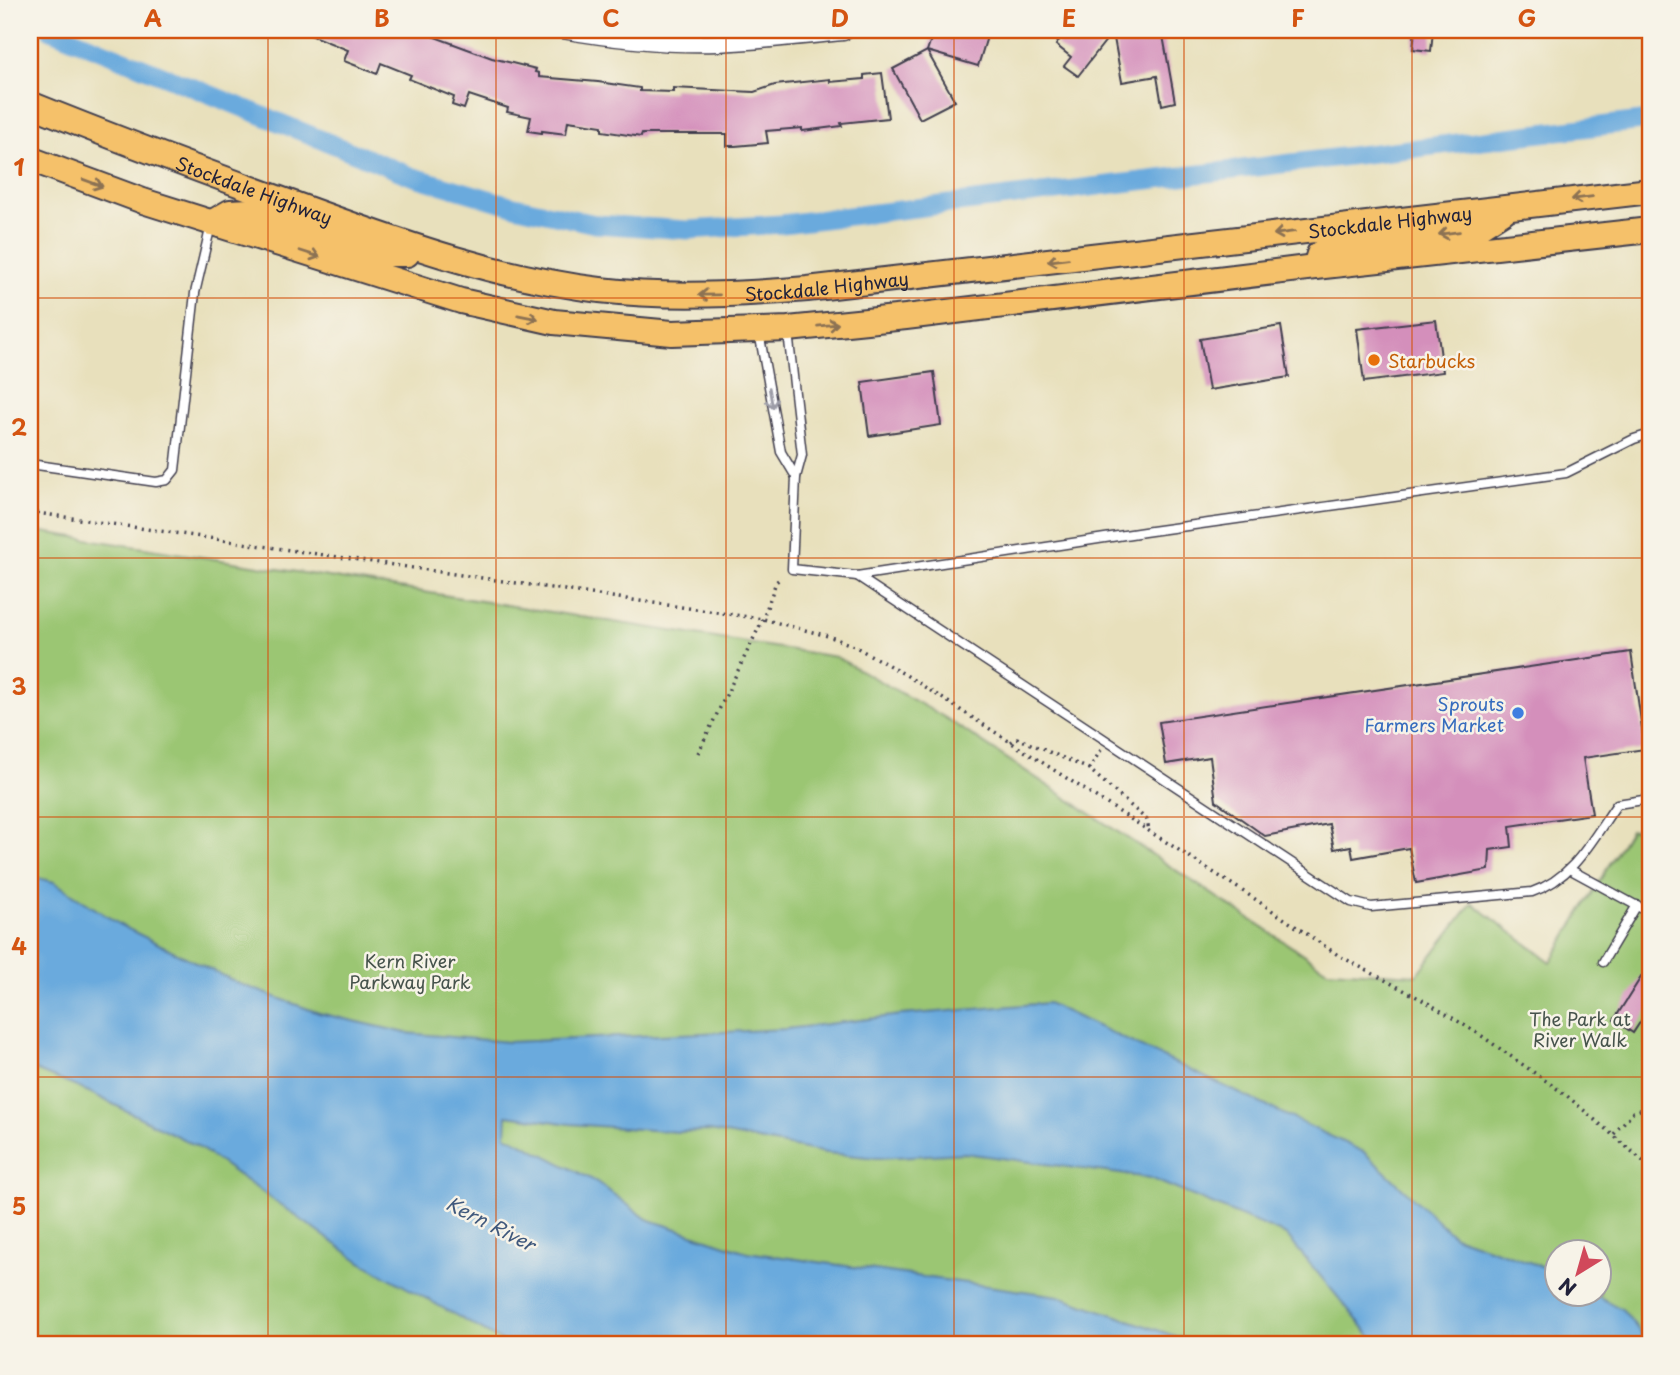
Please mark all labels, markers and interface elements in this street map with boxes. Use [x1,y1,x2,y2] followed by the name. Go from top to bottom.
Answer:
[144,0,162,35] text: A
[374,0,390,35] text: B
[602,0,620,35] text: C
[831,0,849,35] text: D
[1062,0,1076,35] text: E
[1291,0,1305,35] text: F
[1518,0,1536,35] text: G
[14,149,25,184] text: 1
[172,149,336,230] street label: Stockdale Highway
[82,178,104,190] one-way arrow
[1572,191,1594,204] one-way arrow
[1306,198,1473,244] street label: Stockdale Highway
[1438,226,1461,239] one-way arrow
[1273,227,1295,240] one-way arrow
[298,249,320,261] one-way arrow
[1047,254,1069,267] one-way arrow
[744,264,910,307] street label: Stockdale Highway
[698,288,721,301] one-way arrow
[516,311,539,324] one-way arrow
[816,318,838,331] one-way arrow
[1388,347,1475,374] place label: Starbucks
[1366,352,1382,368] marker: Starbucks
[765,386,778,409] one-way arrow
[11,409,27,444] text: 2
[11,668,27,703] text: 3
[1364,690,1504,738] place label: Sprouts Farmers Market
[1510,705,1526,721] marker: Sprouts Farmers Market
[11,928,27,963] text: 4
[349,947,471,995] park label: Kern River Parkway Park
[1529,1005,1631,1053] park label: The Park at River Walk
[12,1188,26,1223] text: 5
[442,1189,542,1258] water label: Kern River
[1544,1238,1614,1308] north arrow
[1553,1272,1582,1303] text: N

